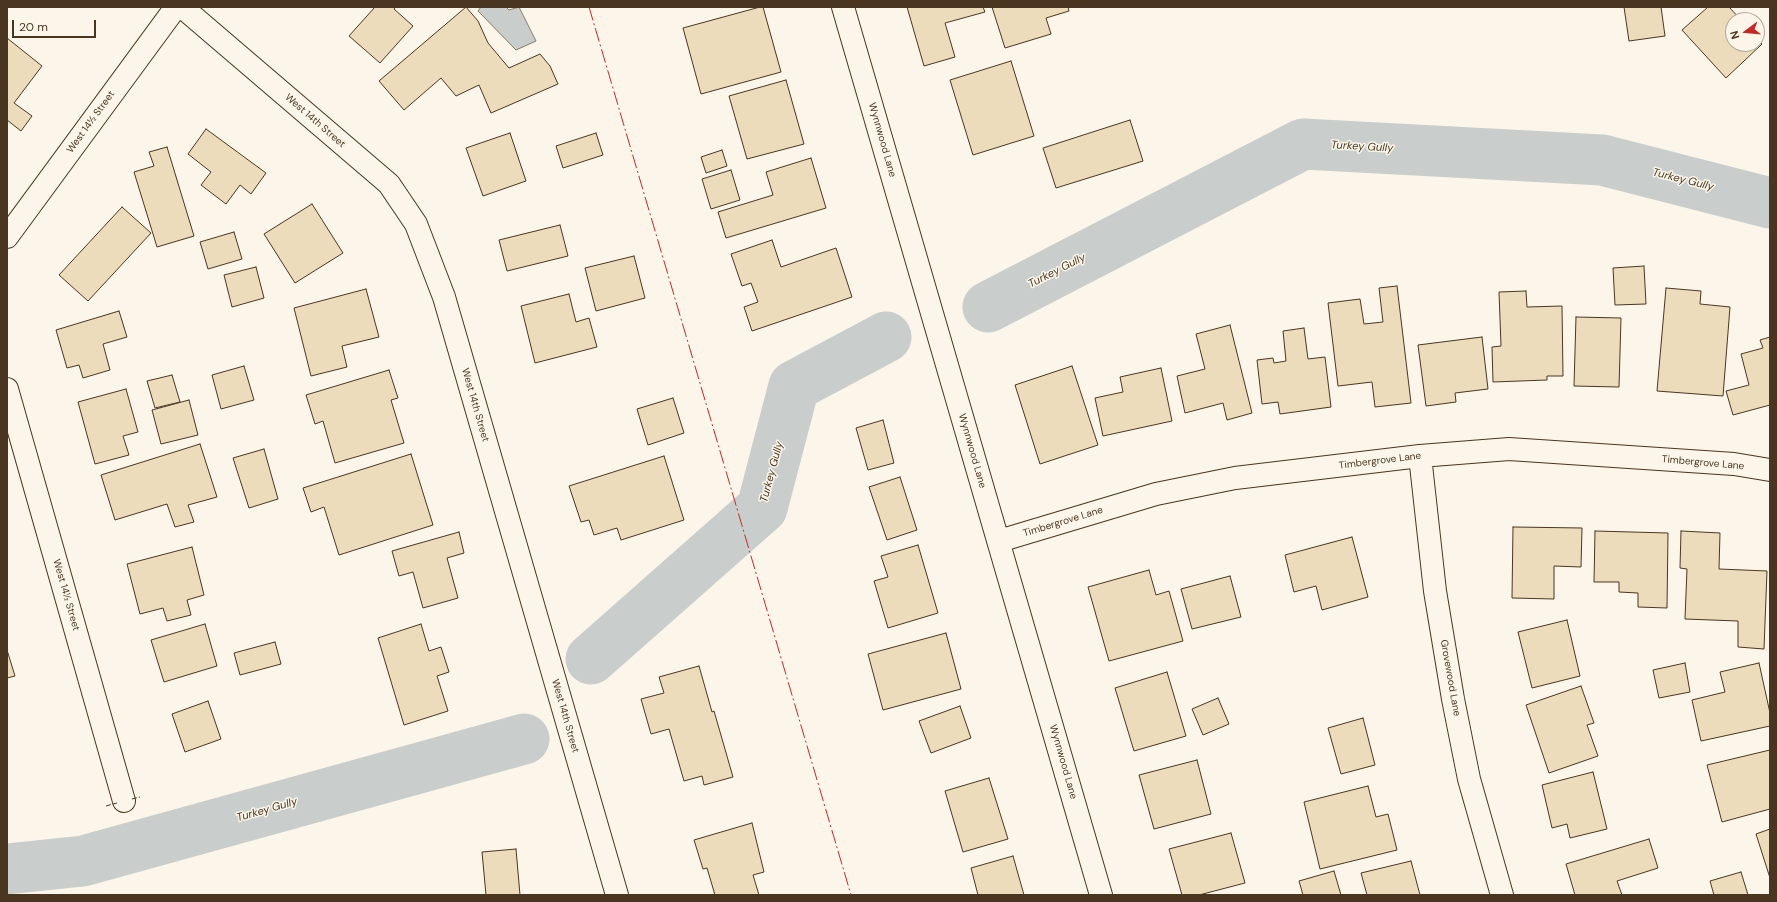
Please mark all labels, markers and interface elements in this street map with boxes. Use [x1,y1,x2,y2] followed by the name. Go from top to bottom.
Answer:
[14,12,98,38] scale bar
[1725,12,1765,52] north arrow
[19,19,48,35] text: 20 m
[1727,29,1742,41] text: N
[64,89,118,155] street label: West 14½ Street
[282,92,348,150] street label: West 14th Street
[866,101,898,179] street label: Wynnwood Lane
[1330,139,1394,155] water label: Turkey Gully
[1651,166,1715,194] water label: Turkey Gully
[1026,251,1088,291] water label: Turkey Gully
[459,367,491,443] street label: West 14th Street
[956,412,988,490] street label: Wynnwood Lane
[758,440,786,504] water label: Turkey Gully
[1338,450,1422,472] street label: Timbergrove Lane
[1661,453,1745,473] street label: Timbergrove Lane
[1022,504,1104,540] street label: Timbergrove Lane
[50,558,82,632] street label: West 14½ Street
[1437,639,1463,717] street label: Grovewood Lane
[549,678,581,754] street label: West 14th Street
[1047,723,1079,801] street label: Wynnwood Lane
[235,795,299,825] water label: Turkey Gully

